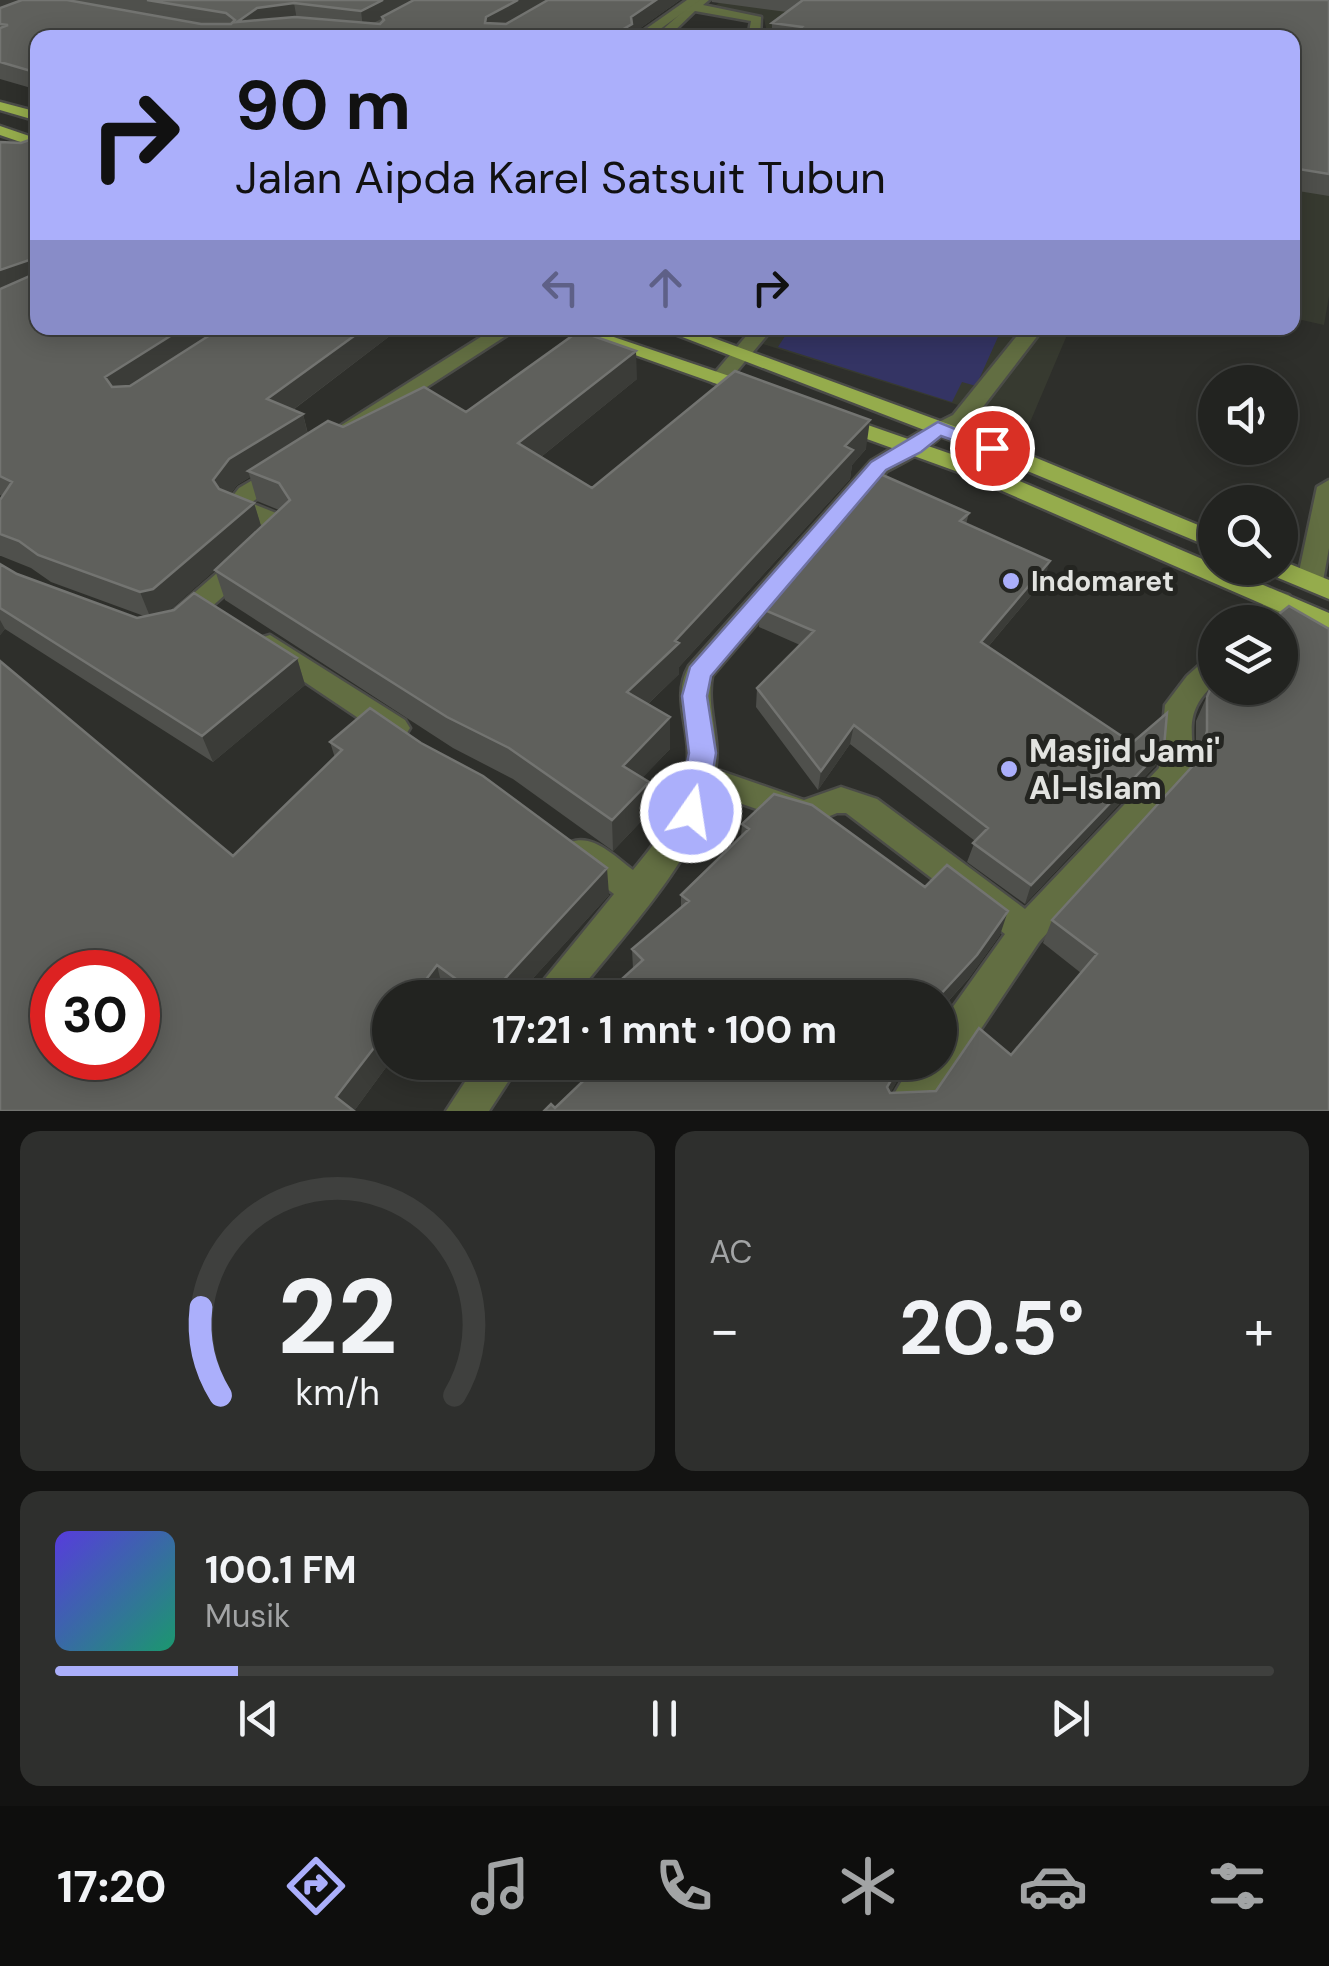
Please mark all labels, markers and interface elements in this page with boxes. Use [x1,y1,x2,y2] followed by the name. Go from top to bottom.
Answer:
[235,60,411,151] text: 90 m
[70,70,200,200] icon: right
[235,148,886,207] text: Jalan Aipda Karel Satsuit Tubun
[533,260,588,315] icon: left
[638,260,693,315] icon: ahead
[743,260,798,315] icon: right
[1198,365,1298,705] map controls
[1198,365,1298,465] button: sound
[950,406,1035,491] pin
[965,421,1020,476] icon: arrive
[1198,485,1298,585] button: search
[1031,563,1174,600] place label: Indomaret
[1000,570,1022,592] marker: Indomaret
[1198,605,1298,705] button: layers
[1029,730,1220,809] place label: Masjid Jami' Al-Islam
[998,758,1020,780] marker: Masjid Jami' Al-Islam
[639,760,743,864] position arrow
[30,950,160,1080] speed limit sign: 30
[492,1005,837,1055] text: 17:21 · 1 mnt · 100 m
[710,1231,752,1273] text: AC
[277,1250,397,1385] text: 22
[899,1280,1085,1377] text: 20.5°
[710,1294,740,1366] text: −
[1244,1294,1274,1366] text: +
[295,1370,379,1416] text: km/h
[205,1545,357,1595] text: 100.1 FM
[205,1595,290,1637] text: Musik
[231,1691,286,1746] icon: previous
[637,1691,692,1746] icon: pause
[1043,1691,1098,1746] icon: next
[281,1851,351,1921] icon: directions
[465,1851,535,1921] icon: music
[649,1851,719,1921] icon: phone
[833,1851,903,1921] icon: climate
[1018,1851,1088,1921] icon: car
[1202,1851,1272,1921] icon: filters
[57,1857,167,1916] text: 17:20

